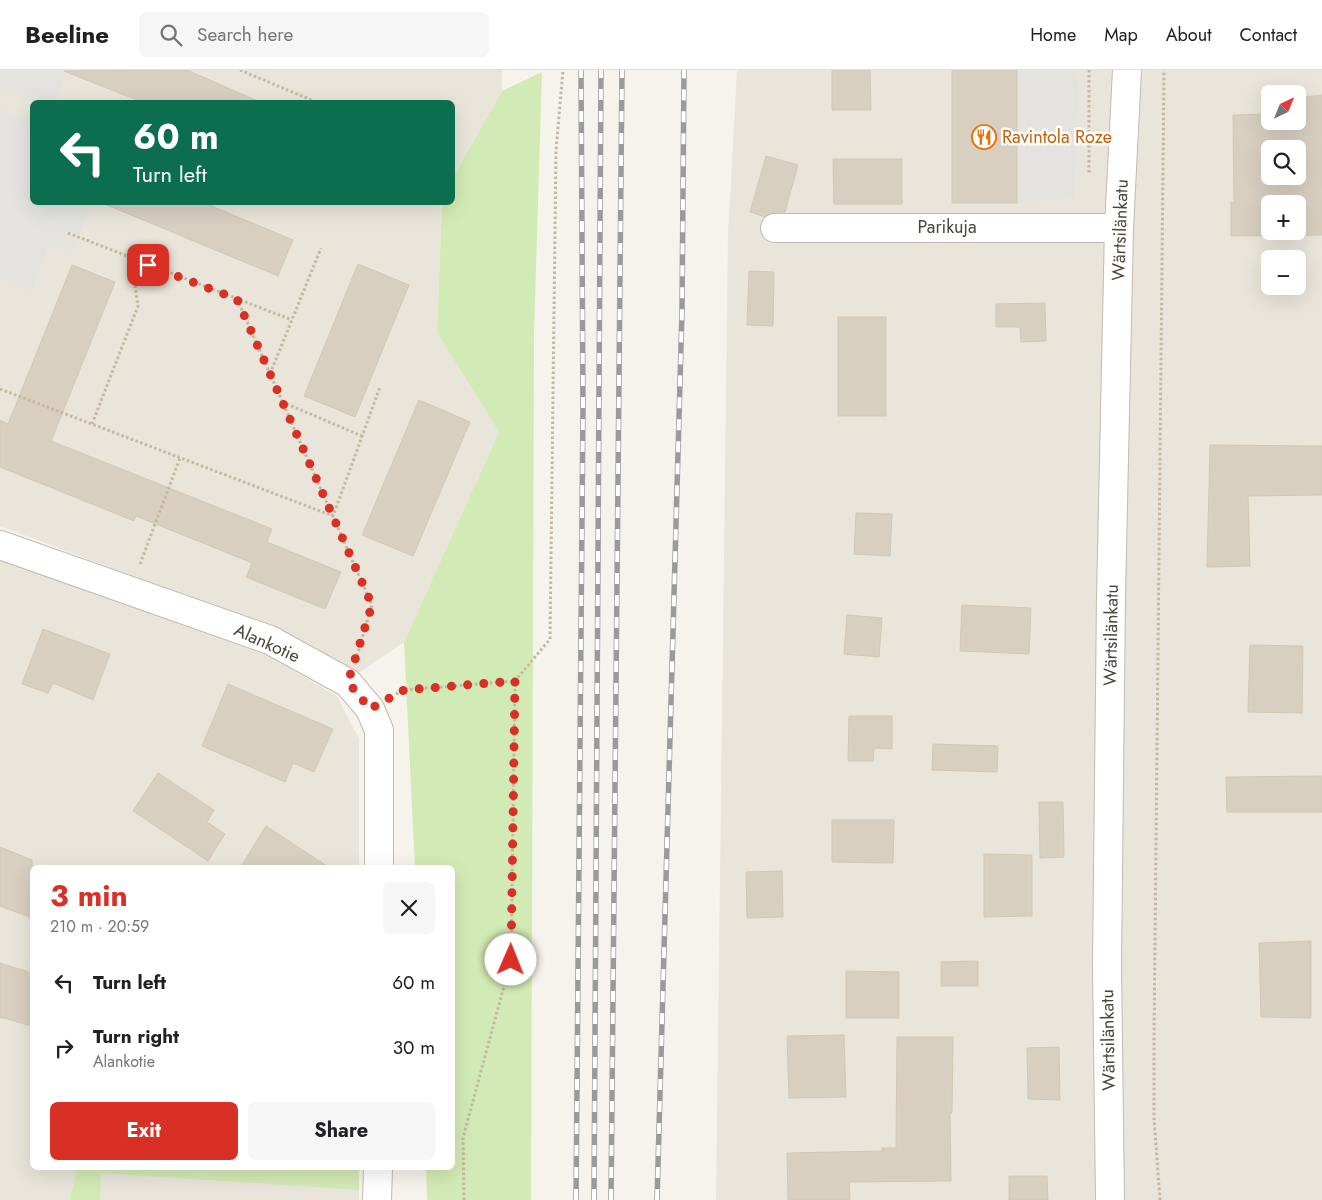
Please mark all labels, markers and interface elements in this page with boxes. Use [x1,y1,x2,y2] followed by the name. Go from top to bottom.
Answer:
[139,12,489,57] search box
[25,17,109,52] text: Beeline
[157,21,185,49] icon: search
[197,21,293,48] text: Search here
[1030,22,1076,48] text: Home
[1104,22,1138,48] text: Map
[1166,22,1211,48] text: About
[1239,22,1297,48] text: Contact
[1261,85,1306,130] north arrow
[1261,85,1306,295] map controls
[133,112,219,162] text: 60 m
[50,120,115,185] icon: left
[971,124,997,150] restaurant icon: Ravintola Roze
[1002,124,1112,150] place label: Ravintola Roze
[1261,140,1306,185] button: search
[133,158,207,190] text: Turn left
[1105,179,1135,281] street label: Wärtsilänkatu
[1261,195,1306,240] button: +
[917,214,977,240] street label: Parikuja
[127,244,169,286] pin
[1261,250,1306,295] button: −
[134,251,162,279] icon: arrive
[1097,584,1125,686] street label: Wärtsilänkatu
[230,617,304,669] street label: Alankotie
[50,874,128,917] text: 3 min
[383,882,435,934] button: close
[50,915,149,938] text: 210 m · 20:59
[484,933,536,985] position arrow
[50,969,78,997] icon: left
[93,969,166,996] text: Turn left
[392,969,435,996] text: 60 m
[1094,989,1122,1091] street label: Wärtsilänkatu
[93,1023,179,1050] text: Turn right
[50,1034,78,1062] icon: right
[393,1034,435,1061] text: 30 m
[93,1050,155,1073] text: Alankotie
[50,1102,238,1160] button: Exit
[248,1102,435,1160] button: Share

